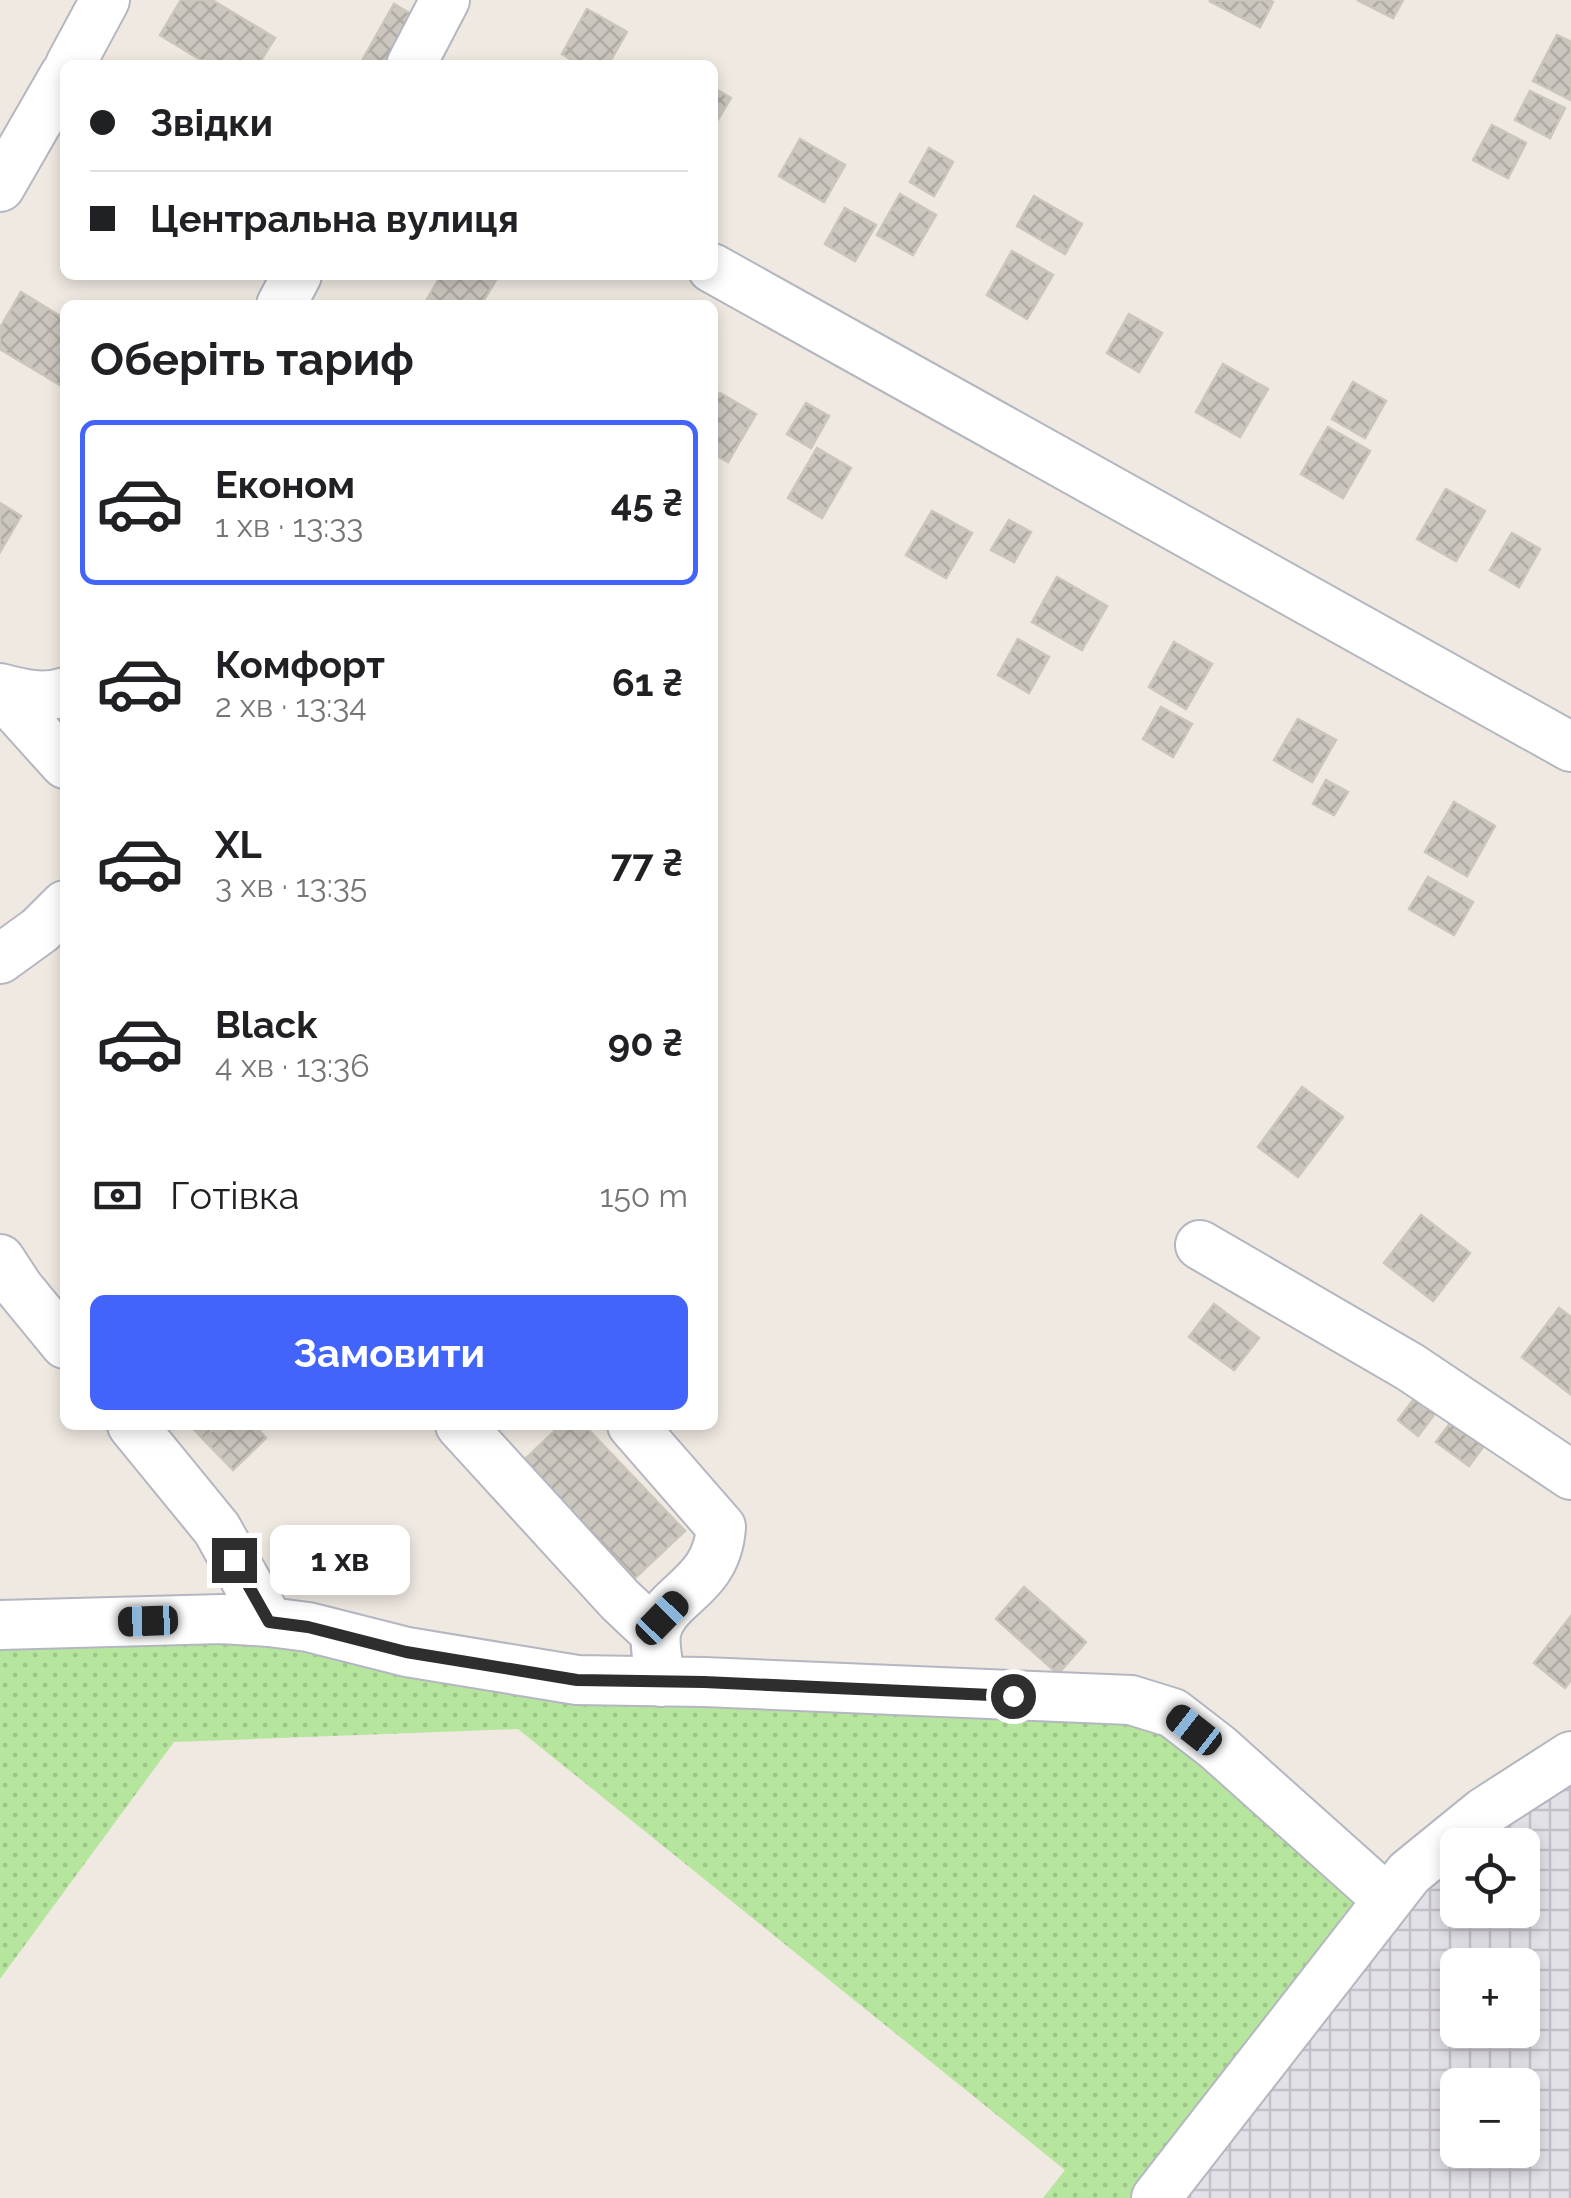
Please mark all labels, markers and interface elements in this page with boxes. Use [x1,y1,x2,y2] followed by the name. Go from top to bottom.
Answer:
[150,100,273,145] text: Звідки
[150,196,519,241] text: Центральна вулиця
[90,333,414,386] text: Оберіть тариф
[95,458,185,548] icon: car
[215,462,355,507] text: Економ
[611,480,683,525] text: 45 ₴
[215,507,363,544] text: 1 хв · 13:33
[95,638,185,728] icon: car
[215,642,385,687] text: Комфорт
[612,660,683,705] text: 61 ₴
[215,687,367,724] text: 2 хв · 13:34
[95,818,185,908] icon: car
[215,822,262,867] text: XL
[611,840,683,885] text: 77 ₴
[215,867,367,904] text: 3 хв · 13:35
[95,998,185,1088] icon: car
[215,1002,317,1047] text: Black
[608,1020,683,1065] text: 90 ₴
[215,1047,369,1084] text: 4 хв · 13:36
[90,1168,145,1223] icon: cash
[170,1173,299,1218] text: Готівка
[600,1177,688,1214] text: 150 m
[90,1295,688,1410] button: Замовити
[269,1525,409,1595] callout: 1 хв
[212,1538,257,1583] route end
[311,1541,369,1578] text: 1 хв
[630,1586,694,1650] car
[117,1605,179,1637] car
[991,1674,1036,1719] route start
[1161,1700,1227,1760] car
[1440,1828,1540,2168] map controls
[1440,1828,1540,1928] button: locate
[1440,1948,1540,2048] button: +
[1440,2068,1540,2168] button: −

